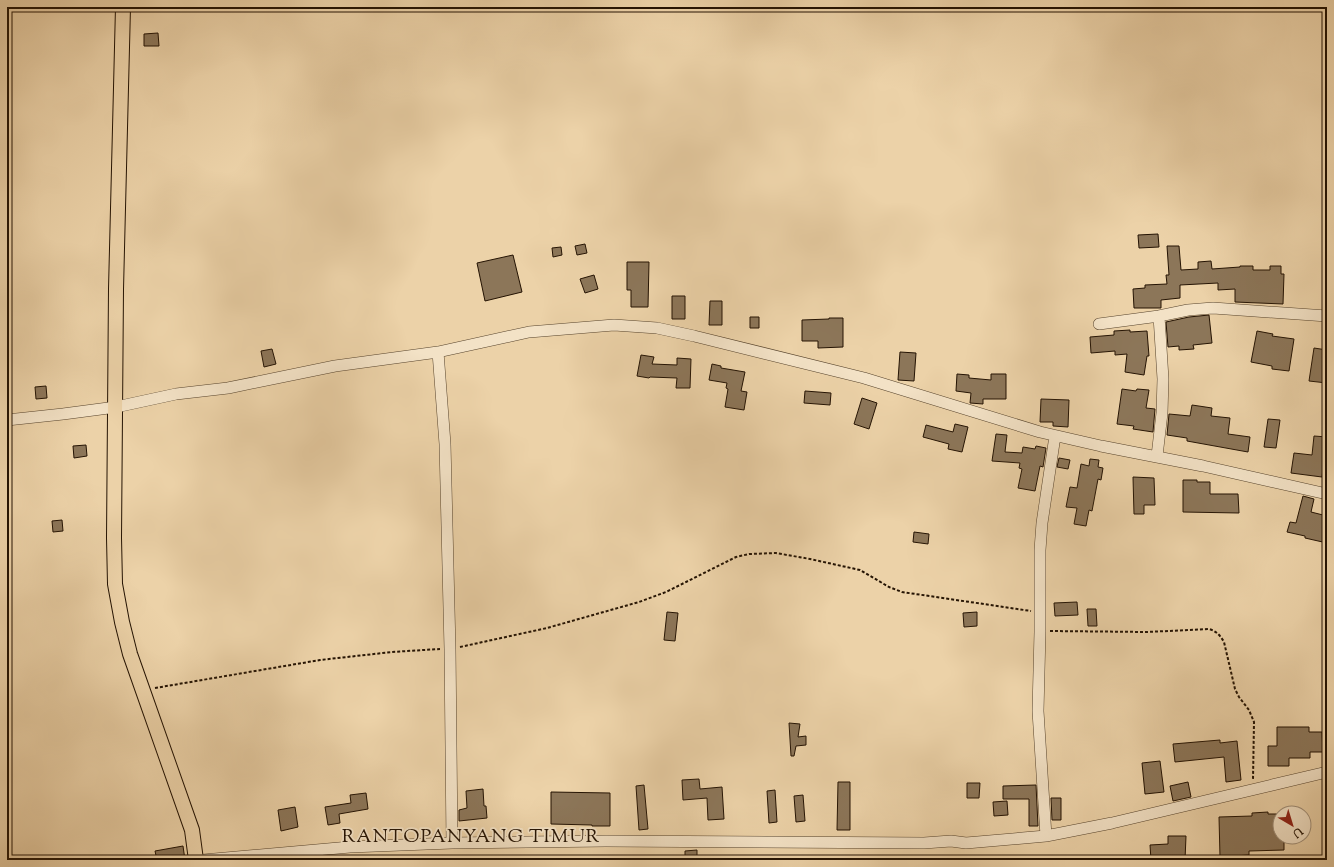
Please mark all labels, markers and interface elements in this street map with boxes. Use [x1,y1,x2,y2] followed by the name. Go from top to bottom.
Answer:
[1272,805,1312,845] north arrow
[1289,822,1307,841] text: U
[342,824,600,851] district label: RANTOPANYANG TIMUR

